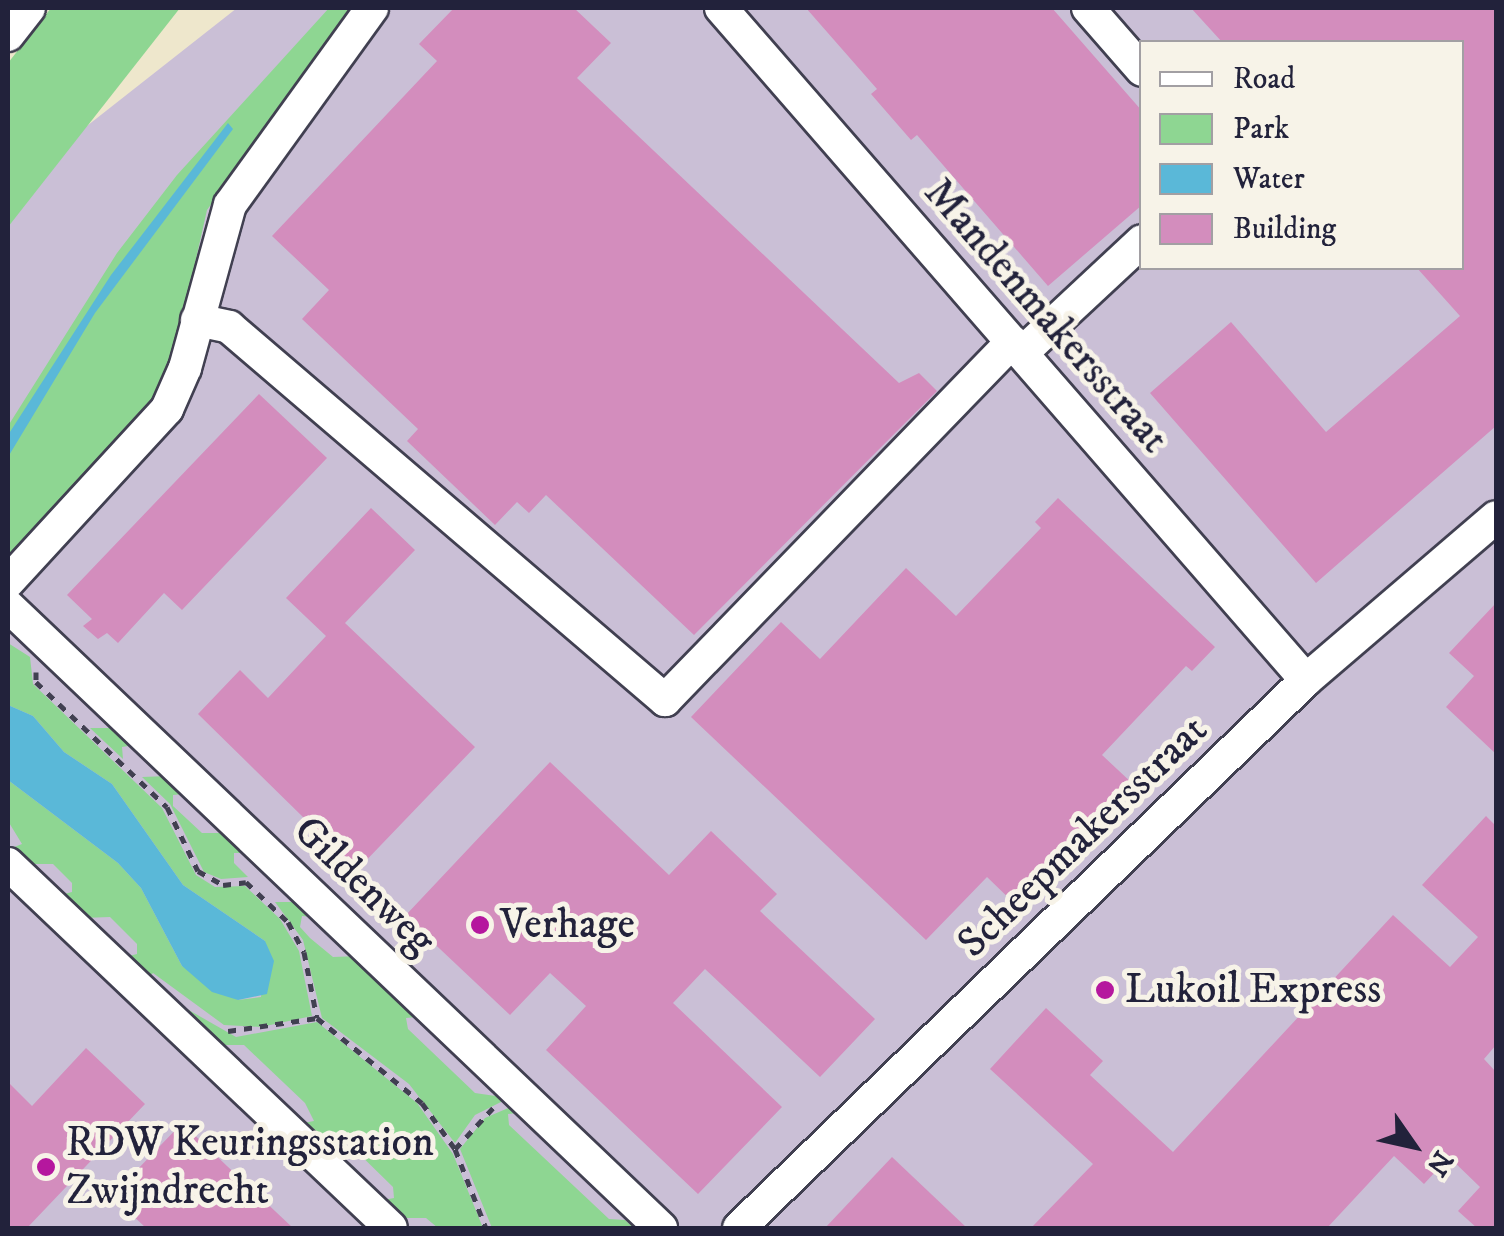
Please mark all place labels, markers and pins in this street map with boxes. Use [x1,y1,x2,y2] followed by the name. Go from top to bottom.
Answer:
[500,900,635,950] place label: Verhage
[469,914,491,936] marker: Verhage
[1125,965,1381,1015] place label: Lukoil Express
[1094,979,1116,1001] marker: Lukoil Express
[66,1118,434,1216] place label: RDW Keuringsstation Zwijndrecht
[35,1156,57,1178] marker: RDW Keuringsstation Zwijndrecht

